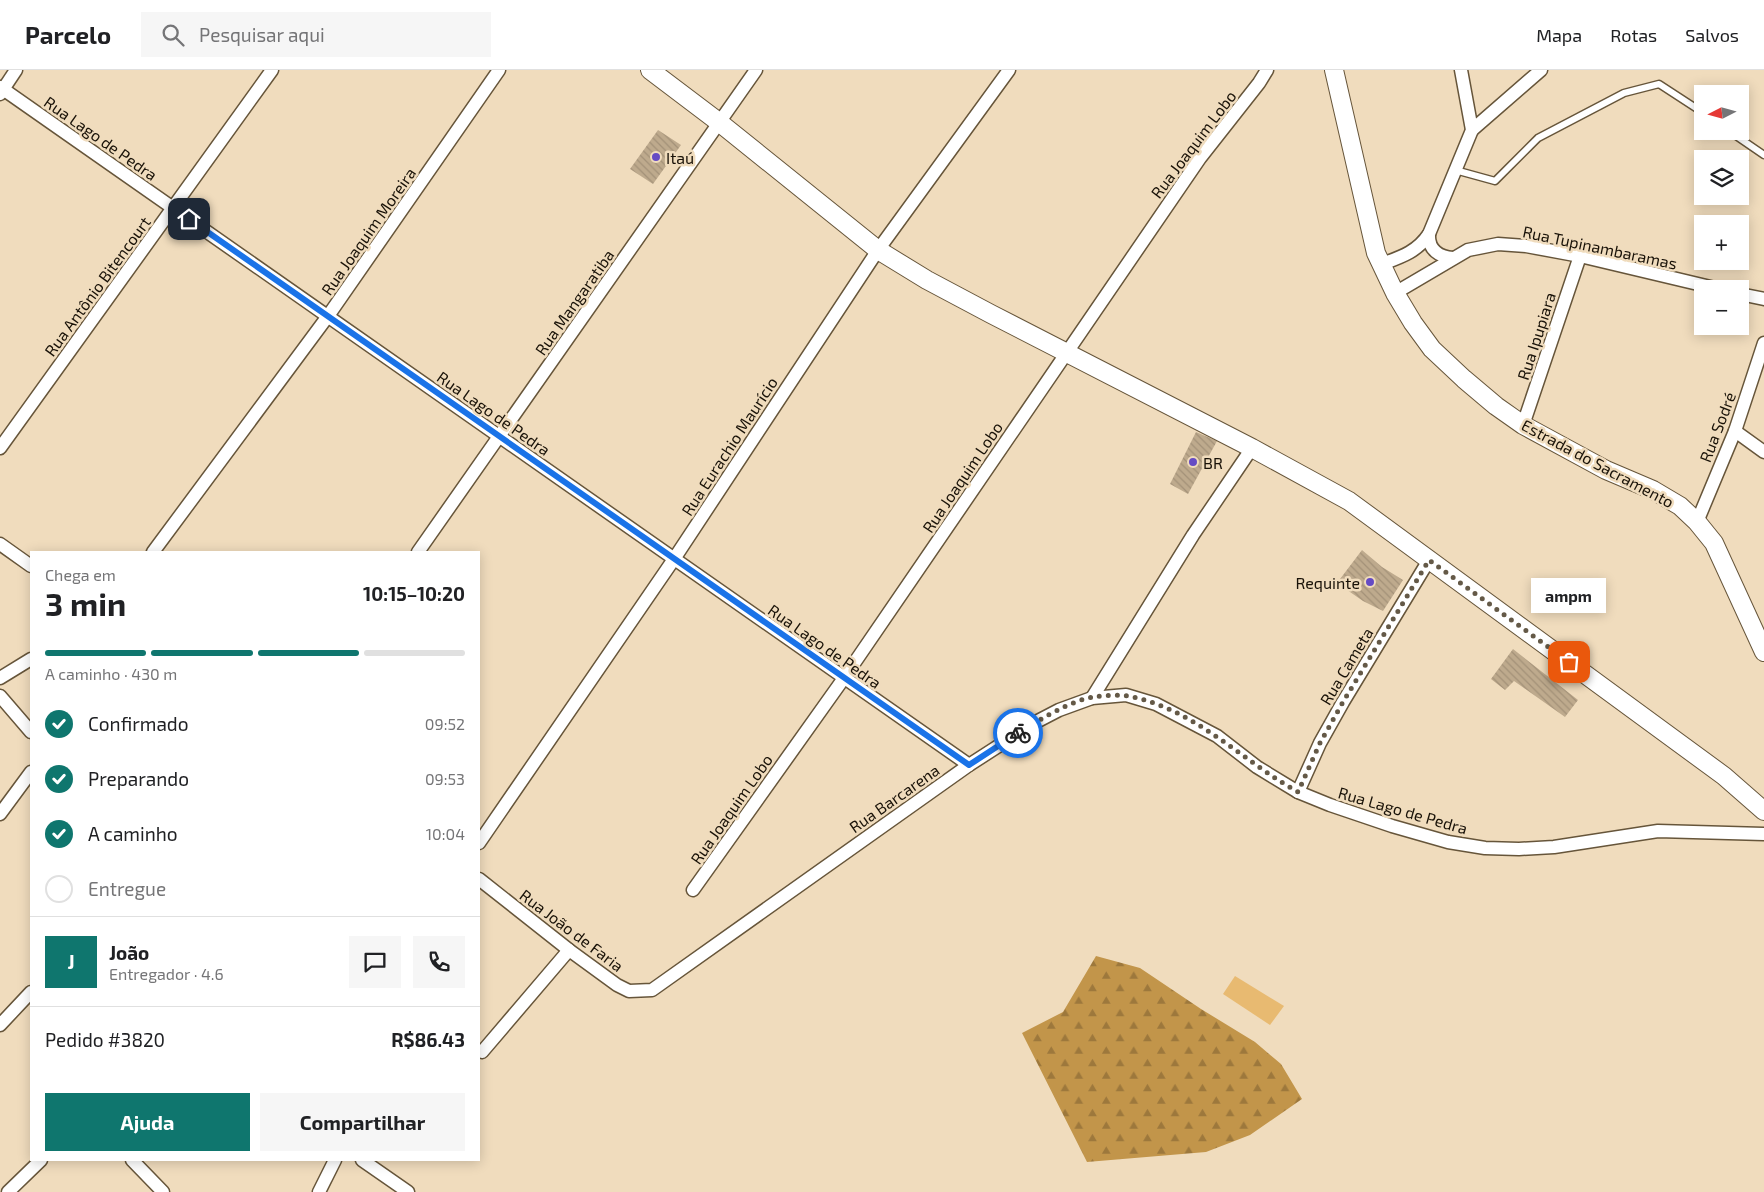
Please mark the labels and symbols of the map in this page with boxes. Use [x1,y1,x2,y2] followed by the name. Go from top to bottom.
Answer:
[1694,85,1749,140] north arrow
[1146,87,1240,201] street label: Rua Joaquim Lobo
[41,92,161,184] street label: Rua Lago de Pedra
[666,148,694,167] place label: Itaú
[650,151,662,163] marker: Itaú
[317,164,419,298] street label: Rua Joaquim Moreira
[168,198,210,240] pin
[40,213,154,359] street label: Rua Antônio Bitencourt
[1521,221,1679,273] street label: Rua Tupinambaramas
[531,246,617,358] street label: Rua Mangaratiba
[1513,290,1559,382] street label: Rua Ipupiara
[434,367,554,459] street label: Rua Lago de Pedra
[677,373,781,519] street label: Rua Eurachio Maurício
[1695,389,1739,465] street label: Rua Sodré
[1519,415,1677,511] street label: Estrada do Sacramento
[918,418,1006,536] street label: Rua Joaquim Lobo
[1203,453,1223,472] place label: BR
[1187,456,1199,468] marker: BR
[1295,573,1360,592] place label: Requinte
[1364,576,1376,588] marker: Requinte
[1532,577,1606,612] callout: ampm
[765,600,885,692] street label: Rua Lago de Pedra
[1316,624,1376,708] street label: Rua Cameta
[1548,641,1590,683] pin
[993,708,1043,758] courier
[686,750,776,868] street label: Rua Joaquim Lobo
[845,760,943,836] street label: Rua Barcarena
[1336,782,1470,838] street label: Rua Lago de Pedra
[517,885,627,975] street label: Rua João de Faria

